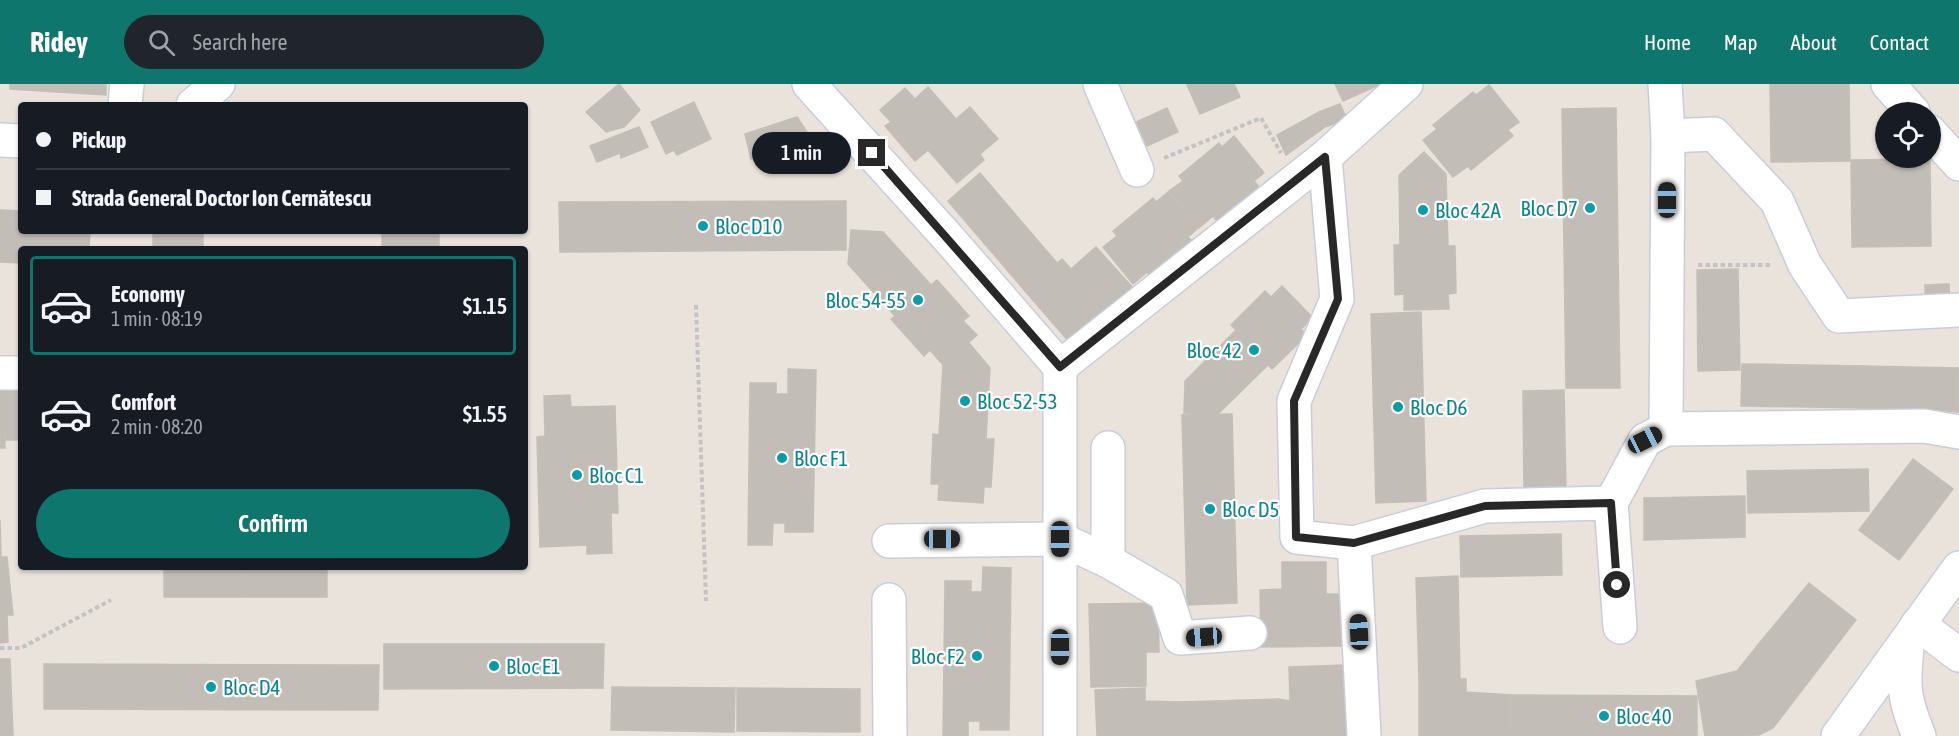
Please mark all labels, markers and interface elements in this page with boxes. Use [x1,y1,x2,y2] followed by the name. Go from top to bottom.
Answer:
[124,15,544,69] search box
[30,26,88,58] text: Ridey
[145,26,178,59] icon: search
[193,29,288,55] text: Search here
[1644,30,1691,54] text: Home
[1724,30,1758,54] text: Map
[1791,30,1837,54] text: About
[1870,30,1929,54] text: Contact
[1875,102,1941,168] map controls
[1875,102,1941,168] button: locate
[72,127,127,153] text: Pickup
[752,132,851,174] callout: 1 min
[858,139,885,166] route end
[781,141,822,164] text: 1 min
[1658,182,1676,218] car
[72,185,371,211] text: Strada General Doctor Ion Cernătescu
[1521,196,1578,220] place label: Bloc D7
[1435,198,1502,222] place label: Bloc 42A
[1583,201,1597,215] marker: Bloc D7
[1416,203,1430,217] marker: Bloc 42A
[715,214,782,238] place label: Bloc D10
[696,219,710,233] marker: Bloc D10
[39,279,93,333] icon: car
[111,281,185,307] text: Economy
[825,288,906,312] place label: Bloc 54-55
[463,293,507,319] text: $1.15
[911,293,925,307] marker: Bloc 54-55
[111,307,203,330] text: 1 min · 08:19
[1186,338,1242,362] place label: Bloc 42
[1247,343,1261,357] marker: Bloc 42
[39,387,93,441] icon: car
[111,389,176,415] text: Comfort
[977,389,1058,413] place label: Bloc 52-53
[958,394,972,408] marker: Bloc 52-53
[1410,395,1468,419] place label: Bloc D6
[1391,400,1405,414] marker: Bloc D6
[463,401,507,427] text: $1.55
[111,415,203,438] text: 2 min · 08:20
[1625,424,1665,456] car
[794,446,848,470] place label: Bloc F1
[775,451,789,465] marker: Bloc F1
[589,463,644,487] place label: Bloc C1
[570,468,584,482] marker: Bloc C1
[36,489,510,558] button: Confirm
[1222,497,1279,521] place label: Bloc D5
[1203,502,1217,516] marker: Bloc D5
[1051,521,1069,557] car
[924,530,960,548] car
[1603,571,1630,598] route start
[1349,614,1369,650] car
[1185,627,1223,647] car
[1051,629,1069,665] car
[911,644,965,668] place label: Bloc F2
[970,649,984,663] marker: Bloc F2
[506,654,561,678] place label: Bloc E1
[487,659,501,673] marker: Bloc E1
[223,675,281,699] place label: Bloc D4
[204,680,218,694] marker: Bloc D4
[1616,704,1672,728] place label: Bloc 40
[1597,709,1611,723] marker: Bloc 40

